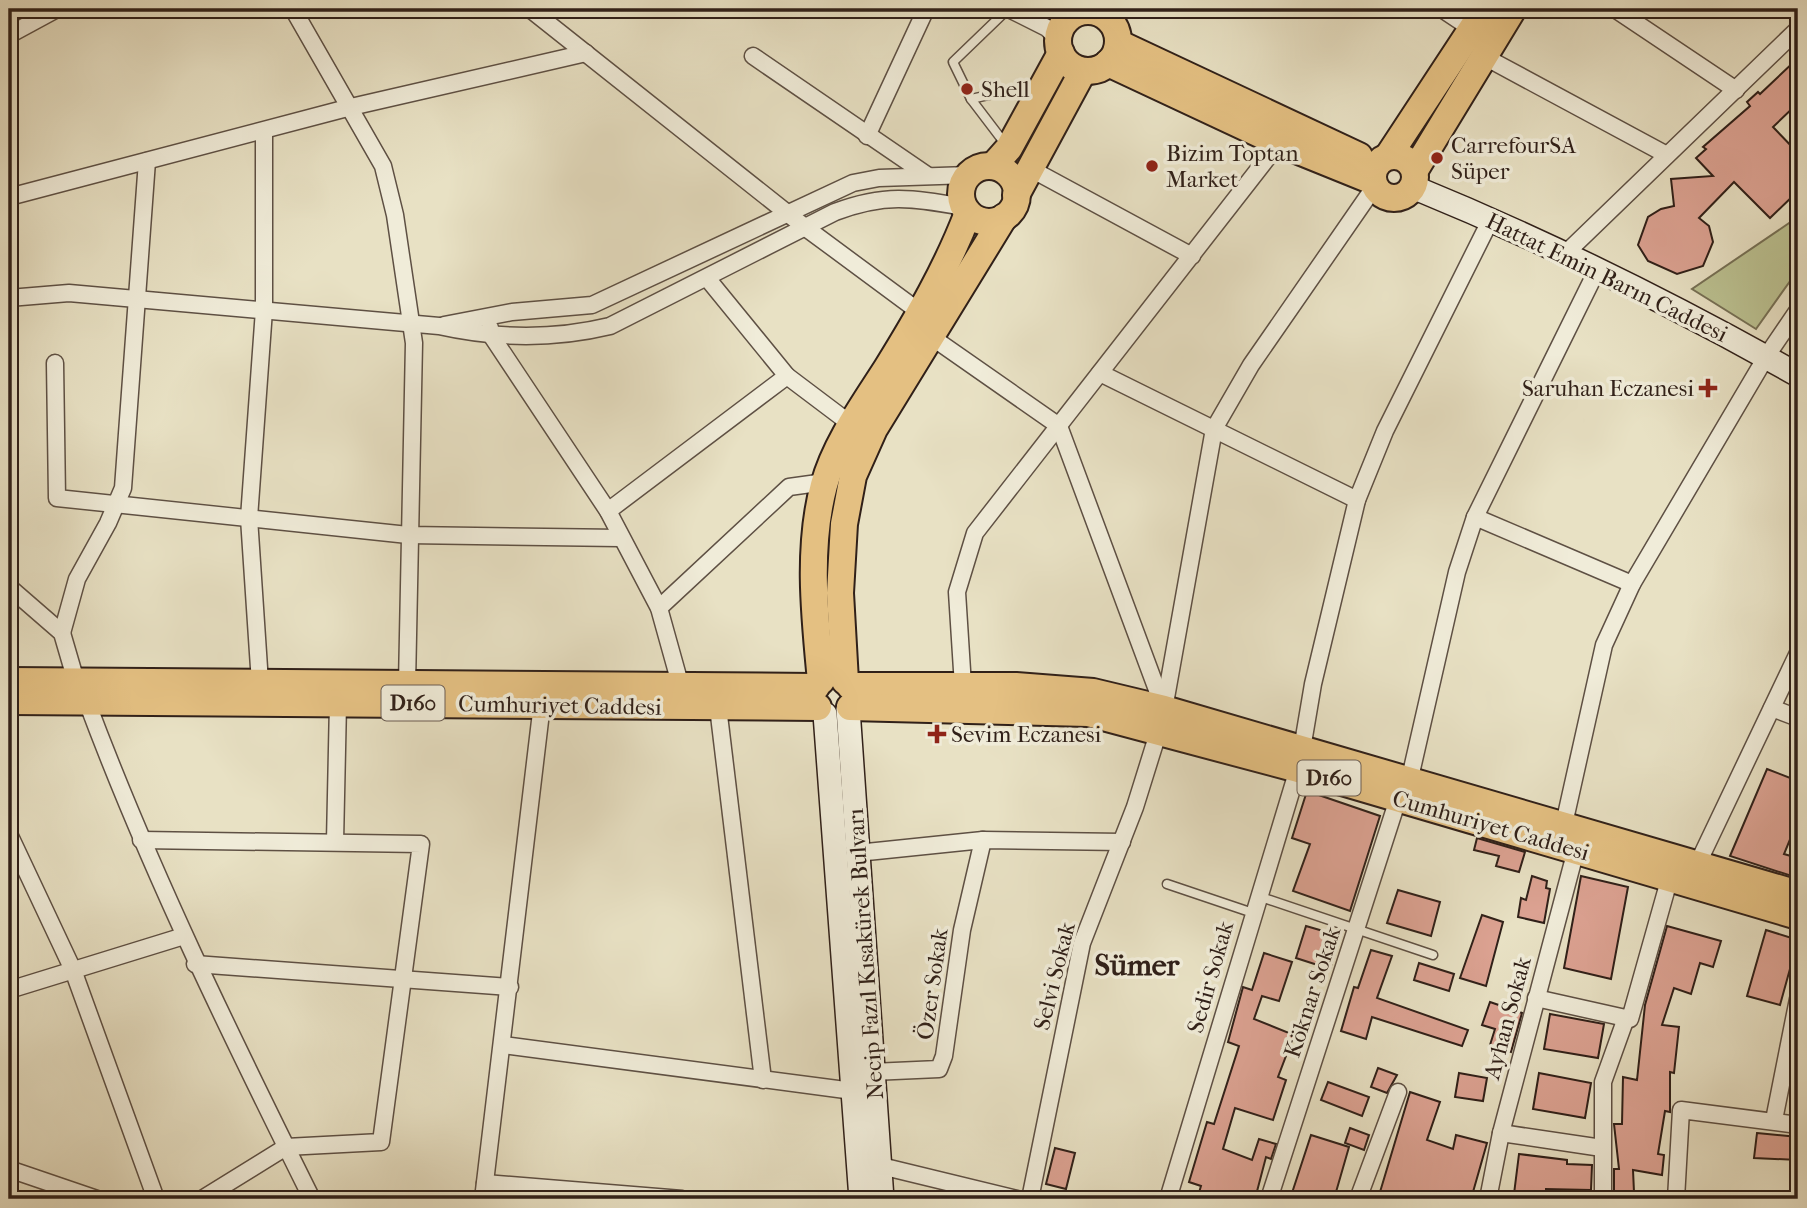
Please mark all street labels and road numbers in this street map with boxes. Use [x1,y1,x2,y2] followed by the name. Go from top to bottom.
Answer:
[1482,207,1732,348] street label: Hattat Emin Barın Caddesi
[382,686,444,720] road number: D160
[458,690,662,721] street label: Cumhuriyet Caddesi
[1298,760,1360,796] road number: D160
[1389,784,1593,867] street label: Cumhuriyet Caddesi
[842,807,889,1100] street label: Necip Fazıl Kısakürek Bulvarı
[1182,917,1240,1036] street label: Sedir Sokak
[1028,918,1081,1033] street label: Selvi Sokak
[1279,922,1347,1061] street label: Köknar Sokak
[911,926,954,1041] street label: Özer Sokak
[1478,953,1537,1083] street label: Ayhan Sokak

